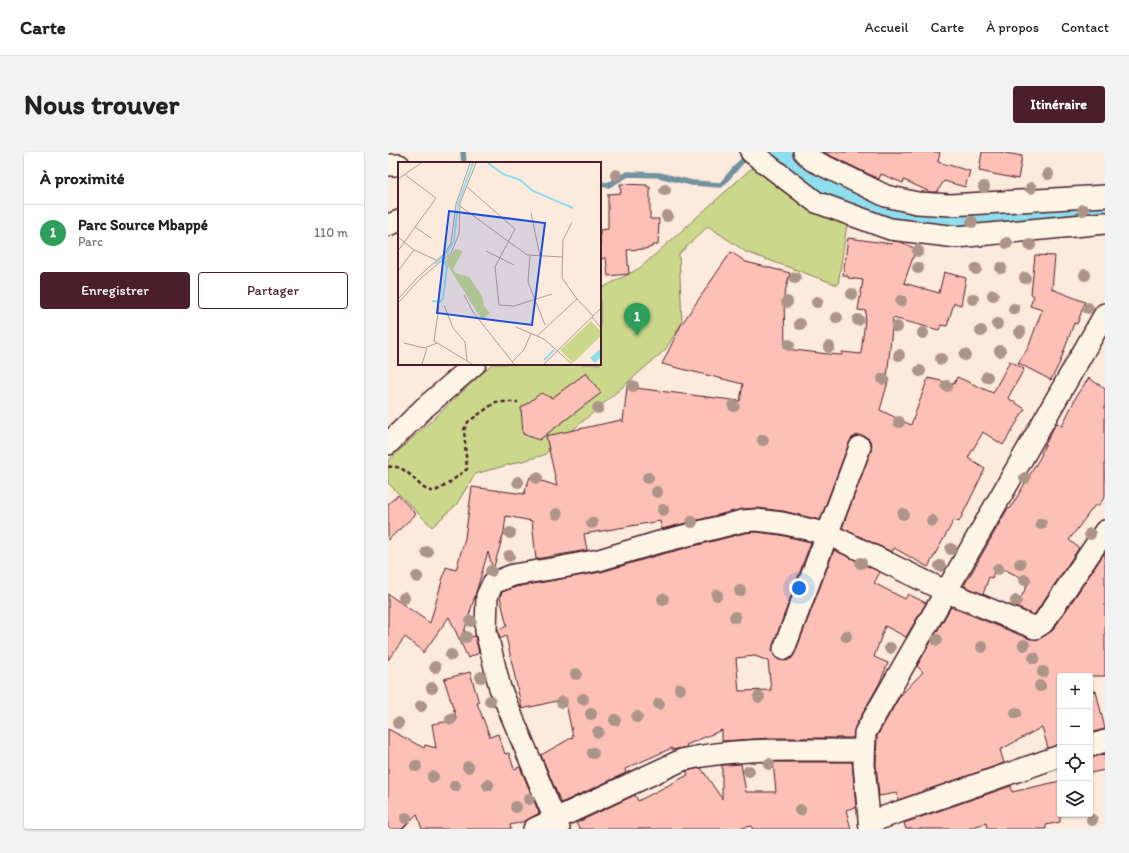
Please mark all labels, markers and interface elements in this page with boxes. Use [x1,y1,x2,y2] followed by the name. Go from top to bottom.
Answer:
[20,16,66,39] text: Carte
[865,19,908,36] text: Accueil
[930,19,964,36] text: Carte
[986,19,1039,36] text: À propos
[1061,19,1109,36] text: Contact
[1013,86,1105,123] button: Itinéraire
[24,87,179,121] text: Nous trouver
[398,162,601,365] inset map
[40,168,125,188] text: À proximité
[78,216,208,234] text: Parc Source Mbappé
[50,225,56,240] text: 1
[314,225,348,240] text: 110 m
[78,234,103,249] text: Parc
[40,272,190,309] button: Enregistrer
[198,272,348,309] button: Partager
[624,303,650,336] pin: 1
[789,578,809,598] your location
[1057,673,1093,817] map controls
[1057,673,1093,709] button: +
[1057,709,1093,745] button: −
[1057,745,1093,781] button: locate
[1057,781,1093,817] button: layers

